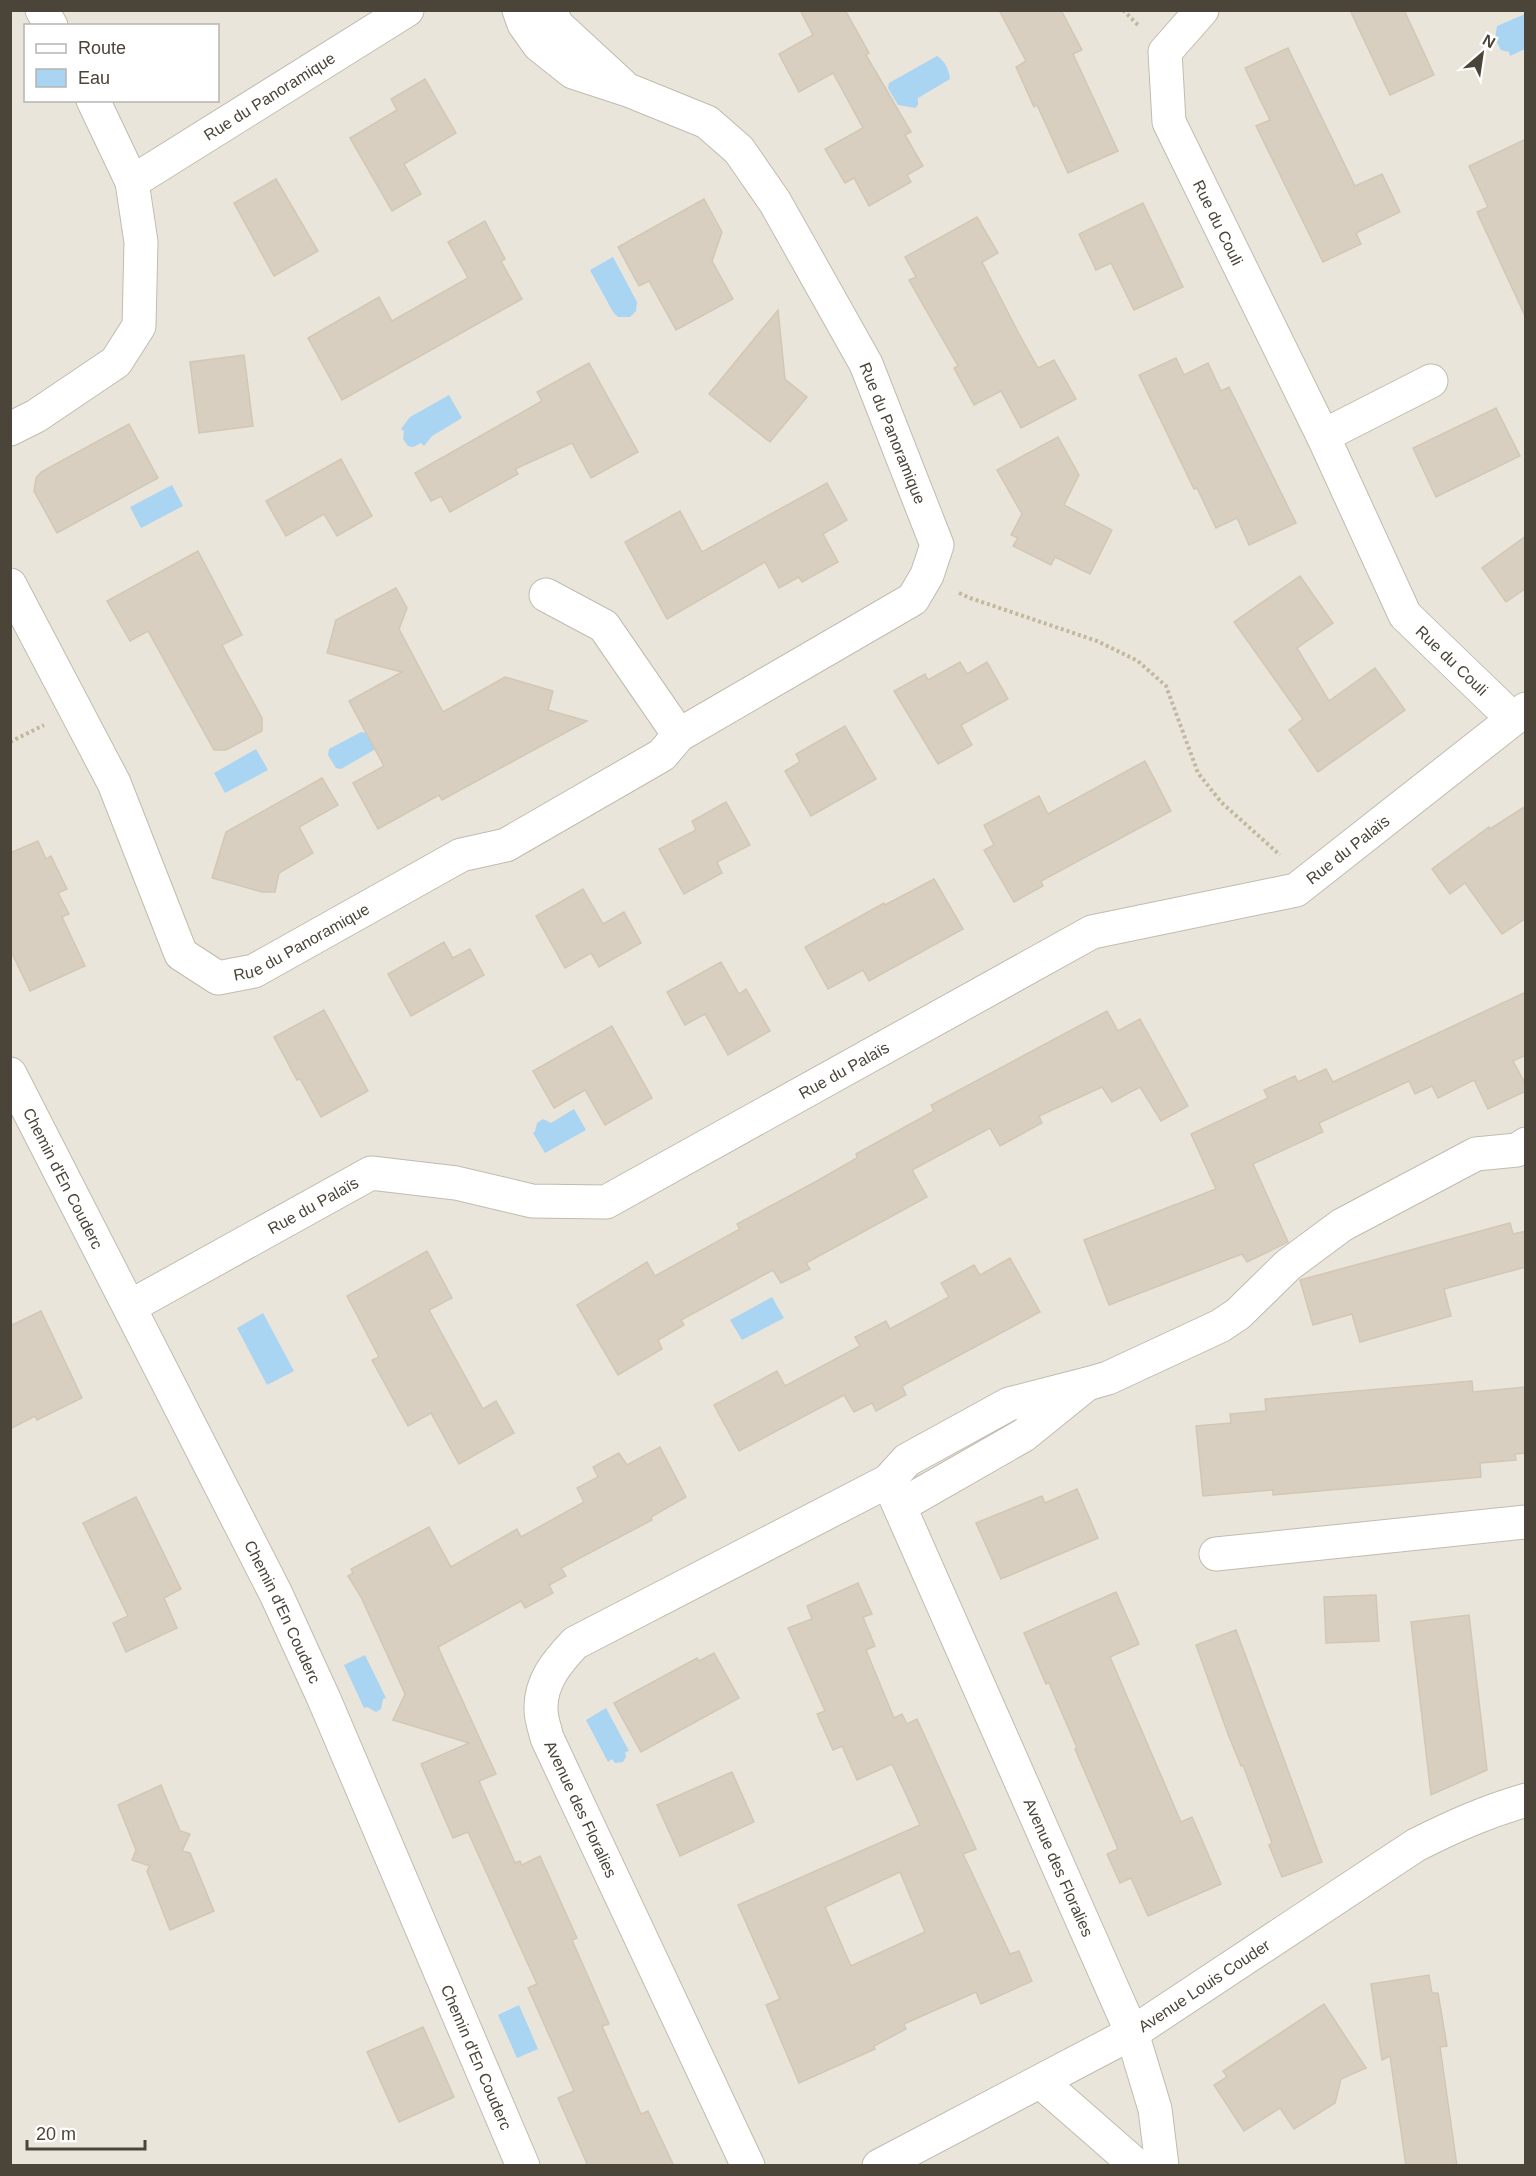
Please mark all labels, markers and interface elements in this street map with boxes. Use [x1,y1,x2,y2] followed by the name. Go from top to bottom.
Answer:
[24,24,219,102] legend
[1452,24,1512,84] north arrow
[1480,31,1498,52] text: N
[78,38,126,58] text: Route
[201,49,338,144] street label: Rue du Panoramique
[78,68,110,88] text: Eau
[1190,177,1246,268] street label: Rue du Couli
[856,360,929,507] street label: Rue du Panoramique
[1412,622,1491,699] street label: Rue du Couli
[1303,812,1393,888] street label: Rue du Palaïs
[232,900,372,984] street label: Rue du Panoramique
[796,1039,892,1102] street label: Rue du Palaïs
[20,1105,106,1252] street label: Chemin d'En Couderc
[265,1174,361,1237] street label: Rue du Palaïs
[241,1538,324,1686] street label: Chemin d'En Couderc
[541,1738,620,1880] street label: Avenue des Floralies
[1020,1796,1096,1939] street label: Avenue des Floralies
[1135,1936,1273,2035] street label: Avenue Louis Couder
[438,1982,515,2133] street label: Chemin d'En Couderc
[27,2113,146,2151] scale bar
[36,2124,76,2144] text: 20 m

